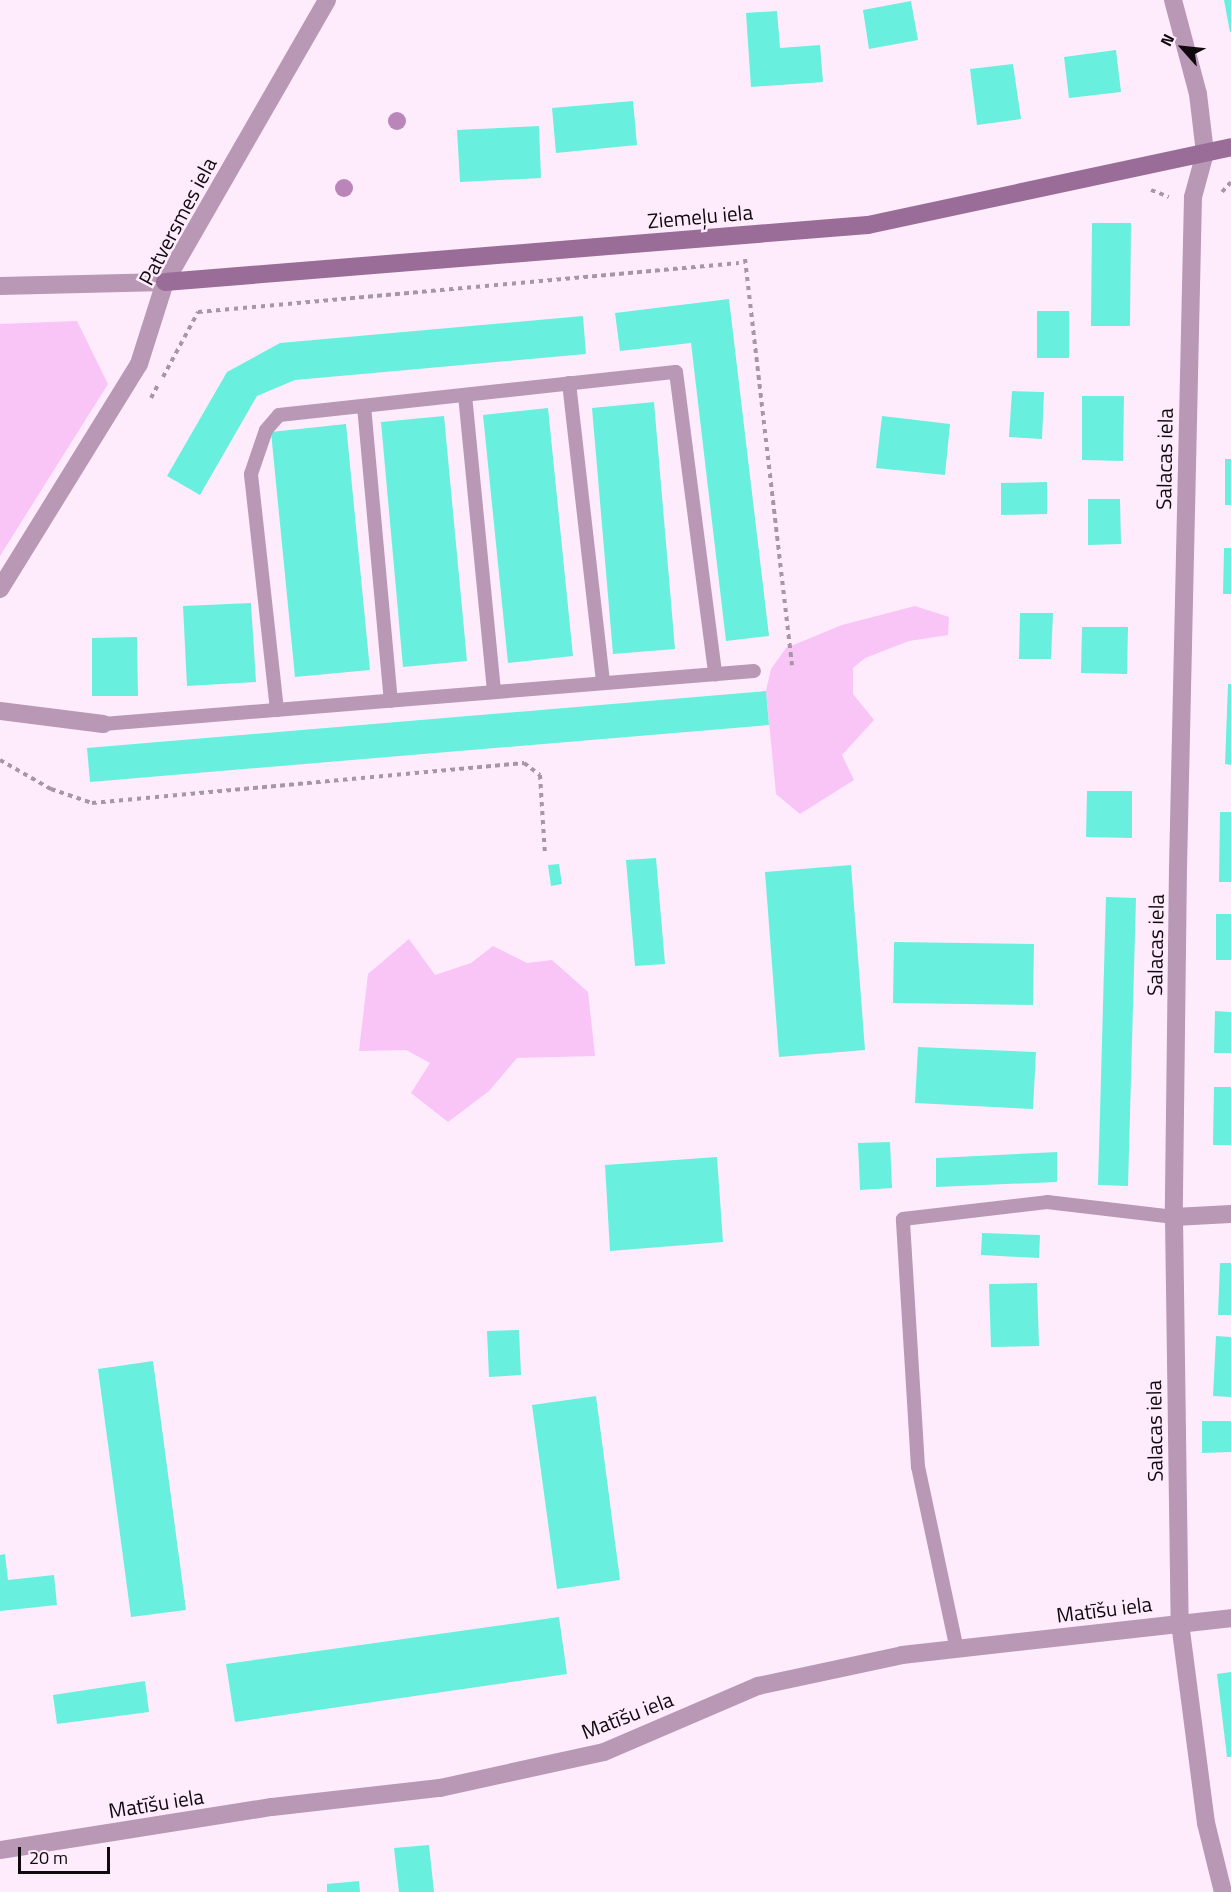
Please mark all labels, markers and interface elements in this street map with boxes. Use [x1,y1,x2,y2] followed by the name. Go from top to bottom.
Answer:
[1153,18,1213,78] north arrow
[1154,29,1180,50] text: N
[133,153,221,289] street label: Patversmes iela
[646,199,754,233] street label: Ziemeļu iela
[1151,408,1177,510] street label: Salacas iela
[1142,894,1168,996] street label: Salacas iela
[1141,1380,1167,1482] street label: Salacas iela
[1055,1591,1153,1627] street label: Matīšu iela
[578,1686,676,1744] street label: Matīšu iela
[106,1783,206,1823] street label: Matīšu iela
[21,1835,112,1873] scale bar
[29,1844,68,1871] text: 20 m

